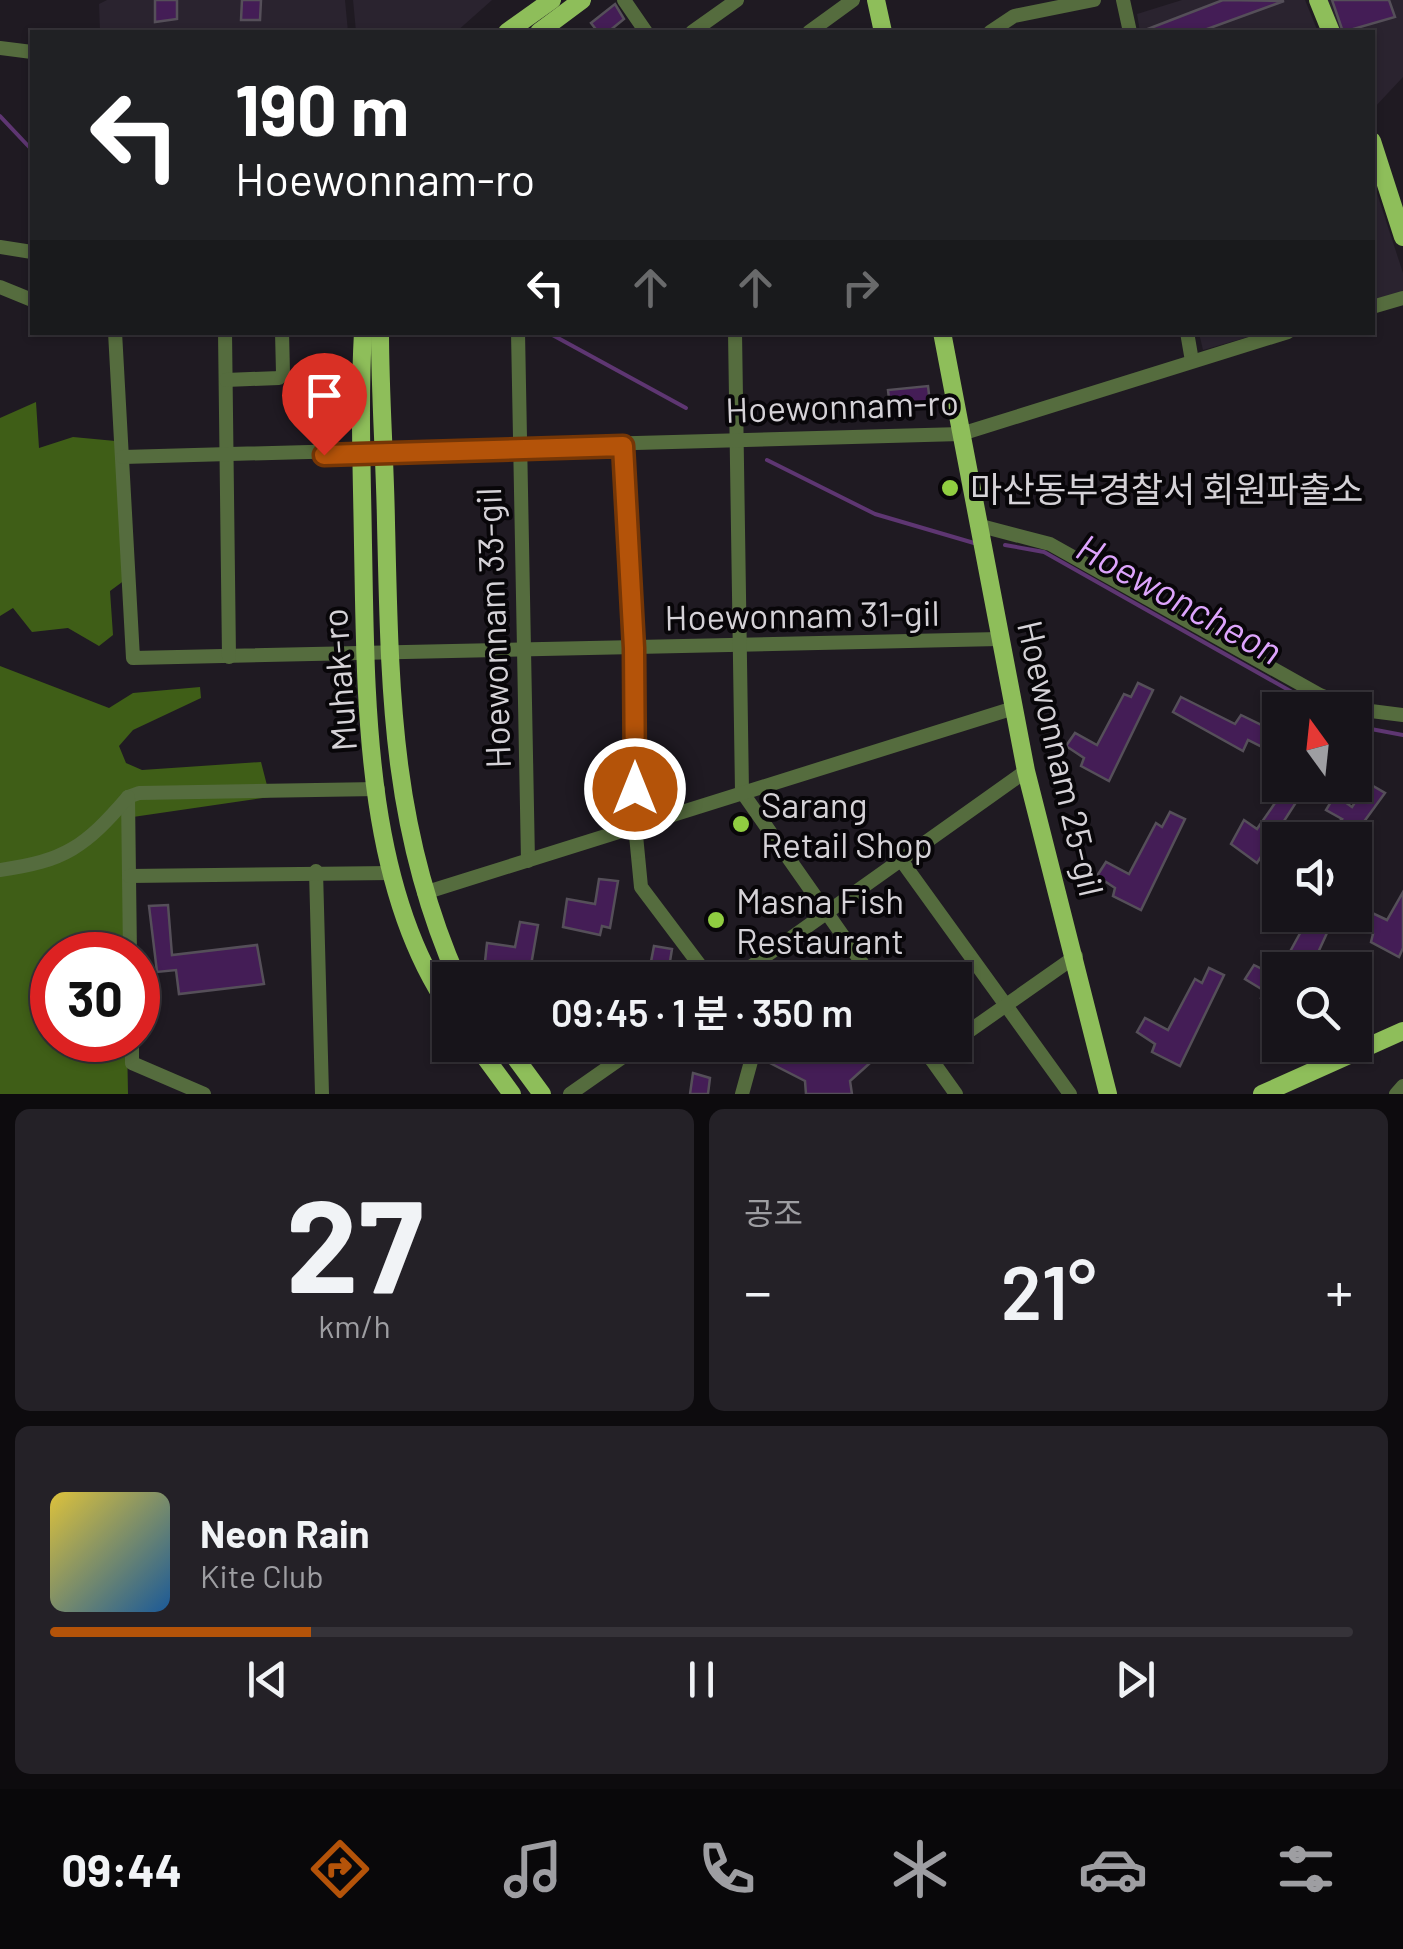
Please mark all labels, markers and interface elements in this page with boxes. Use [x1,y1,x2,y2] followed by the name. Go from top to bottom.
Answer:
[235,66,409,150] text: 190 m
[70,70,200,200] icon: left
[235,151,535,205] text: Hoewonnam-ro
[518,260,573,315] icon: left
[623,260,678,315] icon: ahead
[728,260,783,315] icon: ahead
[833,260,888,315] icon: right
[282,353,367,456] pin
[297,368,352,423] icon: arrive
[725,380,959,430] street label: Hoewonnam-ro
[970,467,1363,509] place label: 마산동부경찰서 회원파출소
[939,477,961,499] marker: 마산동부경찰서 회원파출소
[466,487,518,769] street label: Hoewonnam 33-gil
[1069,523,1291,673] water label: Hoewoncheon
[664,591,940,637] street label: Hoewonnam 31-gil
[312,607,364,753] street label: Muhak-ro
[1010,616,1114,900] street label: Hoewonnam 25-gil
[1262,692,1372,802] north arrow
[1262,692,1372,1062] map controls
[583,737,687,841] position arrow
[761,783,933,865] place label: Sarang Retail Shop
[730,813,752,835] marker: Sarang Retail Shop
[1262,822,1372,932] button: sound
[736,879,904,961] place label: Masna Fish Restaurant
[705,909,727,931] marker: Masna Fish Restaurant
[30,932,160,1062] speed limit sign: 30
[1262,952,1372,1062] button: search
[551,989,853,1035] text: 09:45 · 1 분 · 350 m
[286,1163,423,1319] text: 27
[744,1193,803,1231] text: 공조
[1001,1245,1096,1335] text: 21°
[744,1257,772,1323] text: −
[1325,1257,1353,1323] text: +
[318,1306,391,1344] text: km/h
[200,1510,369,1556] text: Neon Rain
[200,1556,324,1594] text: Kite Club
[240,1652,295,1707] icon: previous
[674,1652,729,1707] icon: pause
[1108,1652,1163,1707] icon: next
[305,1834,375,1904] icon: directions
[498,1834,568,1904] icon: music
[692,1834,762,1904] icon: phone
[885,1834,955,1904] icon: climate
[1078,1834,1148,1904] icon: car
[1271,1834,1341,1904] icon: filters
[62,1842,182,1896] text: 09:44

